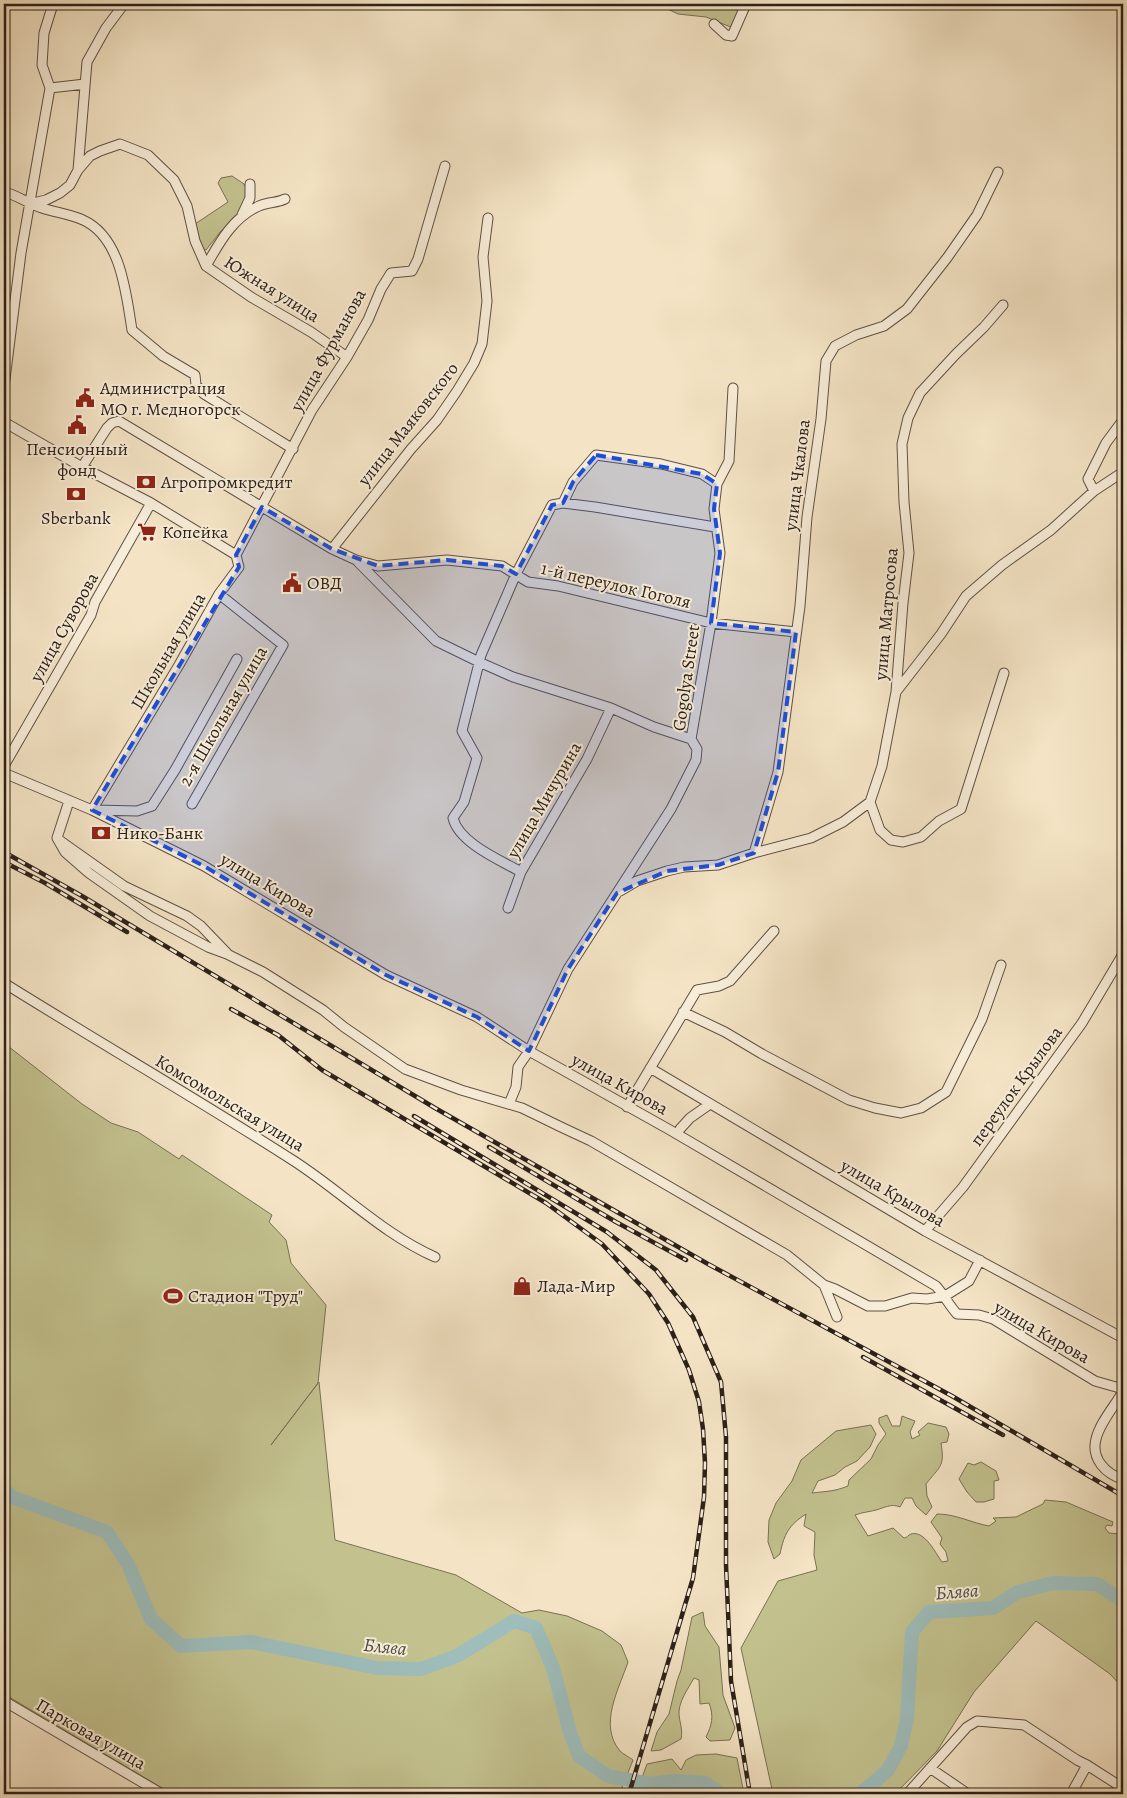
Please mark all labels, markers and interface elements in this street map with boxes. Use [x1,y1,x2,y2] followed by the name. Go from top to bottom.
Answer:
[220,250,325,328] street label: Южная улица
[284,284,372,416] street label: улица Фурманова
[352,357,464,492] street label: улица Маяковского
[99,376,241,421] place label: Администрация МО г. Медногорск
[74,387,96,409] public building icon: Администрация МО г. Медногорск
[66,414,88,436] public building icon: Пенсионный фонд
[778,417,816,533] street label: улица Чкалова
[26,437,128,482] place label: Пенсионный фонд
[160,470,293,494] place label: Агропромкредит
[135,471,157,493] bank icon: Агропромкредит
[65,483,87,505] bank icon: Sberbank
[41,506,111,530] place label: Sberbank
[162,520,229,544] place label: Копейка
[136,521,158,543] supermarket icon: Копейка
[868,546,904,682] street label: улица Матросова
[539,556,693,614] street label: 1-й переулок Гоголя
[23,567,104,687] street label: улица Суворова
[307,571,342,595] place label: ОВД
[281,572,303,594] public building icon: ОВД
[125,588,211,714] street label: Школьная улица
[667,623,705,733] street label: Gogolya Street
[173,641,273,790] street label: 2-я Школьная улица
[500,737,587,863] street label: улица Мичурина
[116,821,203,845] place label: Нико-Банк
[90,822,112,844] bank icon: Нико-Банк
[215,847,321,923] street label: улица Кирова
[964,1021,1068,1151] street label: переулок Крылова
[567,1047,673,1121] street label: улица Кирова
[151,1049,310,1157] street label: Комсомольская улица
[835,1153,950,1233] street label: улица Крылова
[537,1274,615,1298] place label: Лада-Мир
[511,1275,533,1297] shop icon: Лада-Мир
[188,1284,303,1308] place label: Стадион "Труд"
[162,1285,184,1307] sports icon: Стадион "Труд"
[989,1294,1095,1369] street label: улица Кирова
[934,1578,980,1606] water label: Блява
[362,1632,408,1662] water label: Блява
[32,1693,151,1776] street label: Парковая улица

